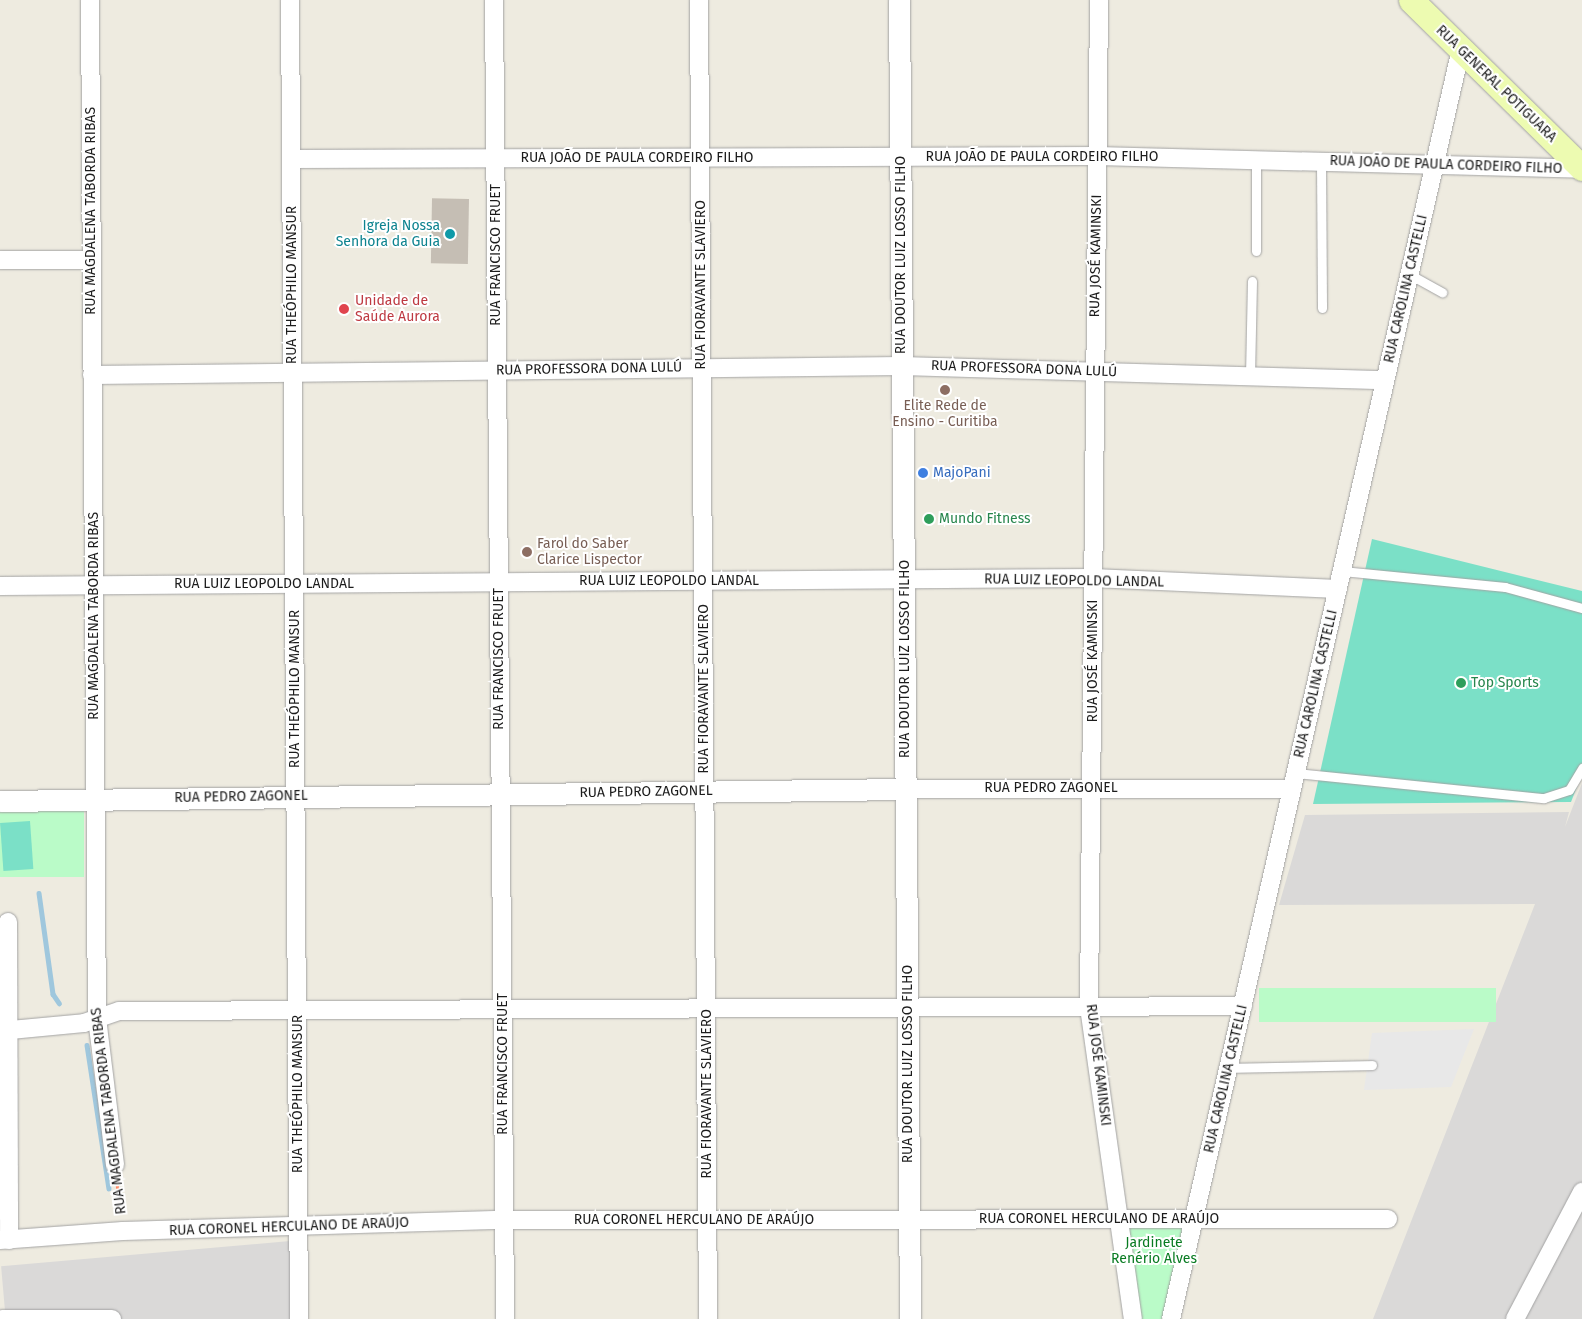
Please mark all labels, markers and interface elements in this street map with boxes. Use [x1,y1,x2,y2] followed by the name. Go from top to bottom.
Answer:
[1432,22,1560,146] street label: RUA GENERAL POTIGUARA
[83,107,99,315] street label: RUA MAGDALENA TABORDA RIBAS
[926,149,1158,165] street label: RUA JOÃO DE PAULA CORDEIRO FILHO
[521,150,753,166] street label: RUA JOÃO DE PAULA CORDEIRO FILHO
[1329,153,1563,177] street label: RUA JOÃO DE PAULA CORDEIRO FILHO
[893,156,909,354] street label: RUA DOUTOR LUIZ LOSSO FILHO
[488,184,504,326] street label: RUA FRANCISCO FRUET
[1087,194,1105,318] street label: RUA JOSÉ KAMINSKI
[693,200,709,370] street label: RUA FIORAVANTE SLAVIERO
[284,206,300,364] street label: RUA THEÓPHILO MANSUR
[1381,213,1431,365] street label: RUA CAROLINA CASTELLI
[336,218,440,250] place label: Igreja Nossa Senhora da Guia
[444,228,456,240] marker: Igreja Nossa Senhora da Guia
[355,293,440,326] place label: Unidade de Saúde Aurora
[337,302,351,316] marker: Unidade de Saúde Aurora
[931,357,1117,381] street label: RUA PROFESSORA DONA LULÚ
[496,359,682,379] street label: RUA PROFESSORA DONA LULÚ
[939,384,951,396] marker: Elite Rede de Ensino - Curitiba
[892,398,998,431] place label: Elite Rede de Ensino - Curitiba
[933,465,991,481] place label: MajoPani
[917,467,929,479] marker: MajoPani
[939,511,1031,527] place label: Mundo Fitness
[86,512,102,720] street label: RUA MAGDALENA TABORDA RIBAS
[923,513,935,525] marker: Mundo Fitness
[537,536,642,568] place label: Farol do Saber Clarice Lispector
[521,546,533,558] marker: Farol do Saber Clarice Lispector
[897,560,913,758] street label: RUA DOUTOR LUIZ LOSSO FILHO
[984,571,1164,591] street label: RUA LUIZ LEOPOLDO LANDAL
[579,573,759,589] street label: RUA LUIZ LEOPOLDO LANDAL
[174,576,354,592] street label: RUA LUIZ LEOPOLDO LANDAL
[491,588,507,730] street label: RUA FRANCISCO FRUET
[1085,600,1101,722] street label: RUA JOSÉ KAMINSKI
[696,604,712,774] street label: RUA FIORAVANTE SLAVIERO
[1291,608,1341,760] street label: RUA CAROLINA CASTELLI
[287,610,303,768] street label: RUA THEÓPHILO MANSUR
[1471,675,1539,691] place label: Top Sports
[1455,677,1467,689] marker: Top Sports
[984,780,1118,796] street label: RUA PEDRO ZAGONEL
[579,782,713,802] street label: RUA PEDRO ZAGONEL
[174,787,308,807] street label: RUA PEDRO ZAGONEL
[900,965,916,1163] street label: RUA DOUTOR LUIZ LOSSO FILHO
[495,993,511,1135] street label: RUA FRANCISCO FRUET
[1082,1003,1114,1127] street label: RUA JOSÉ KAMINSKI
[1201,1003,1251,1155] street label: RUA CAROLINA CASTELLI
[88,1007,130,1215] street label: RUA MAGDALENA TABORDA RIBAS
[699,1009,715,1179] street label: RUA FIORAVANTE SLAVIERO
[290,1015,306,1173] street label: RUA THEÓPHILO MANSUR
[979,1211,1219,1227] street label: RUA CORONEL HERCULANO DE ARAÚJO
[574,1212,814,1228] street label: RUA CORONEL HERCULANO DE ARAÚJO
[169,1214,409,1240] street label: RUA CORONEL HERCULANO DE ARAÚJO
[1111,1235,1197,1268] park label: Jardinete Renério Alves

